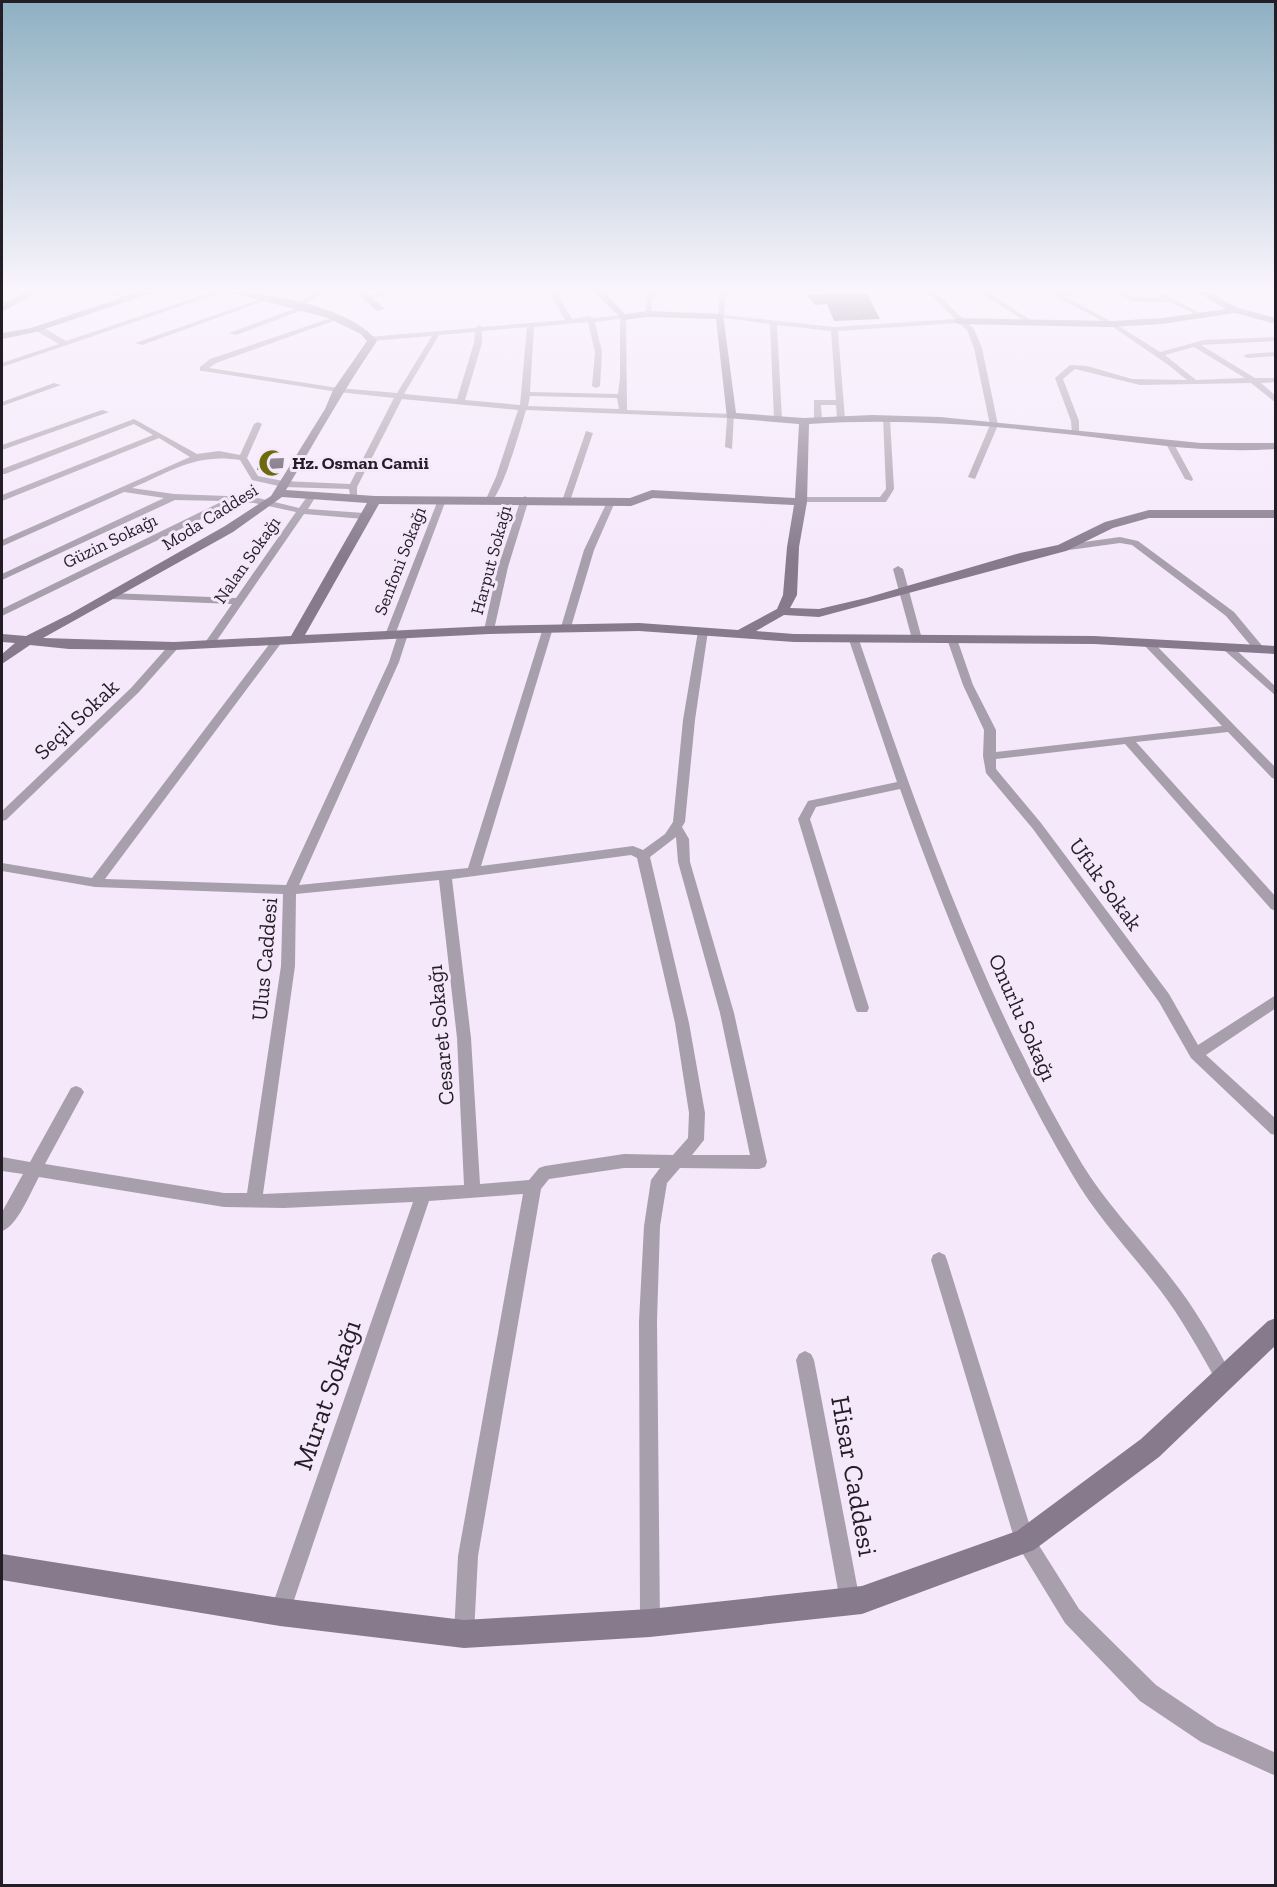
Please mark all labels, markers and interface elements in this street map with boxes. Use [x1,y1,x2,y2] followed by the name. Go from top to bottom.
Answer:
[257,448,287,478] mosque icon: Hz. Osman Camii
[292,452,429,474] place label: Hz. Osman Camii
[158,479,262,555] street label: Moda Caddesi
[466,503,516,617] street label: Harput Sokağı
[369,504,431,618] street label: Senfoni Sokağı
[59,509,161,573] street label: Güzin Sokağı
[209,512,285,608] street label: Nalan Sokağı
[28,673,125,765] street label: Seçil Sokak
[1063,833,1148,936] street label: Ufuk Sokak
[246,896,283,1022] street label: Ulus Caddesi
[982,949,1063,1085] street label: Onurlu Sokağı
[421,964,460,1106] street label: Cesaret Sokağı
[286,1315,368,1474] street label: Murat Sokağı
[824,1393,884,1559] street label: Hisar Caddesi

